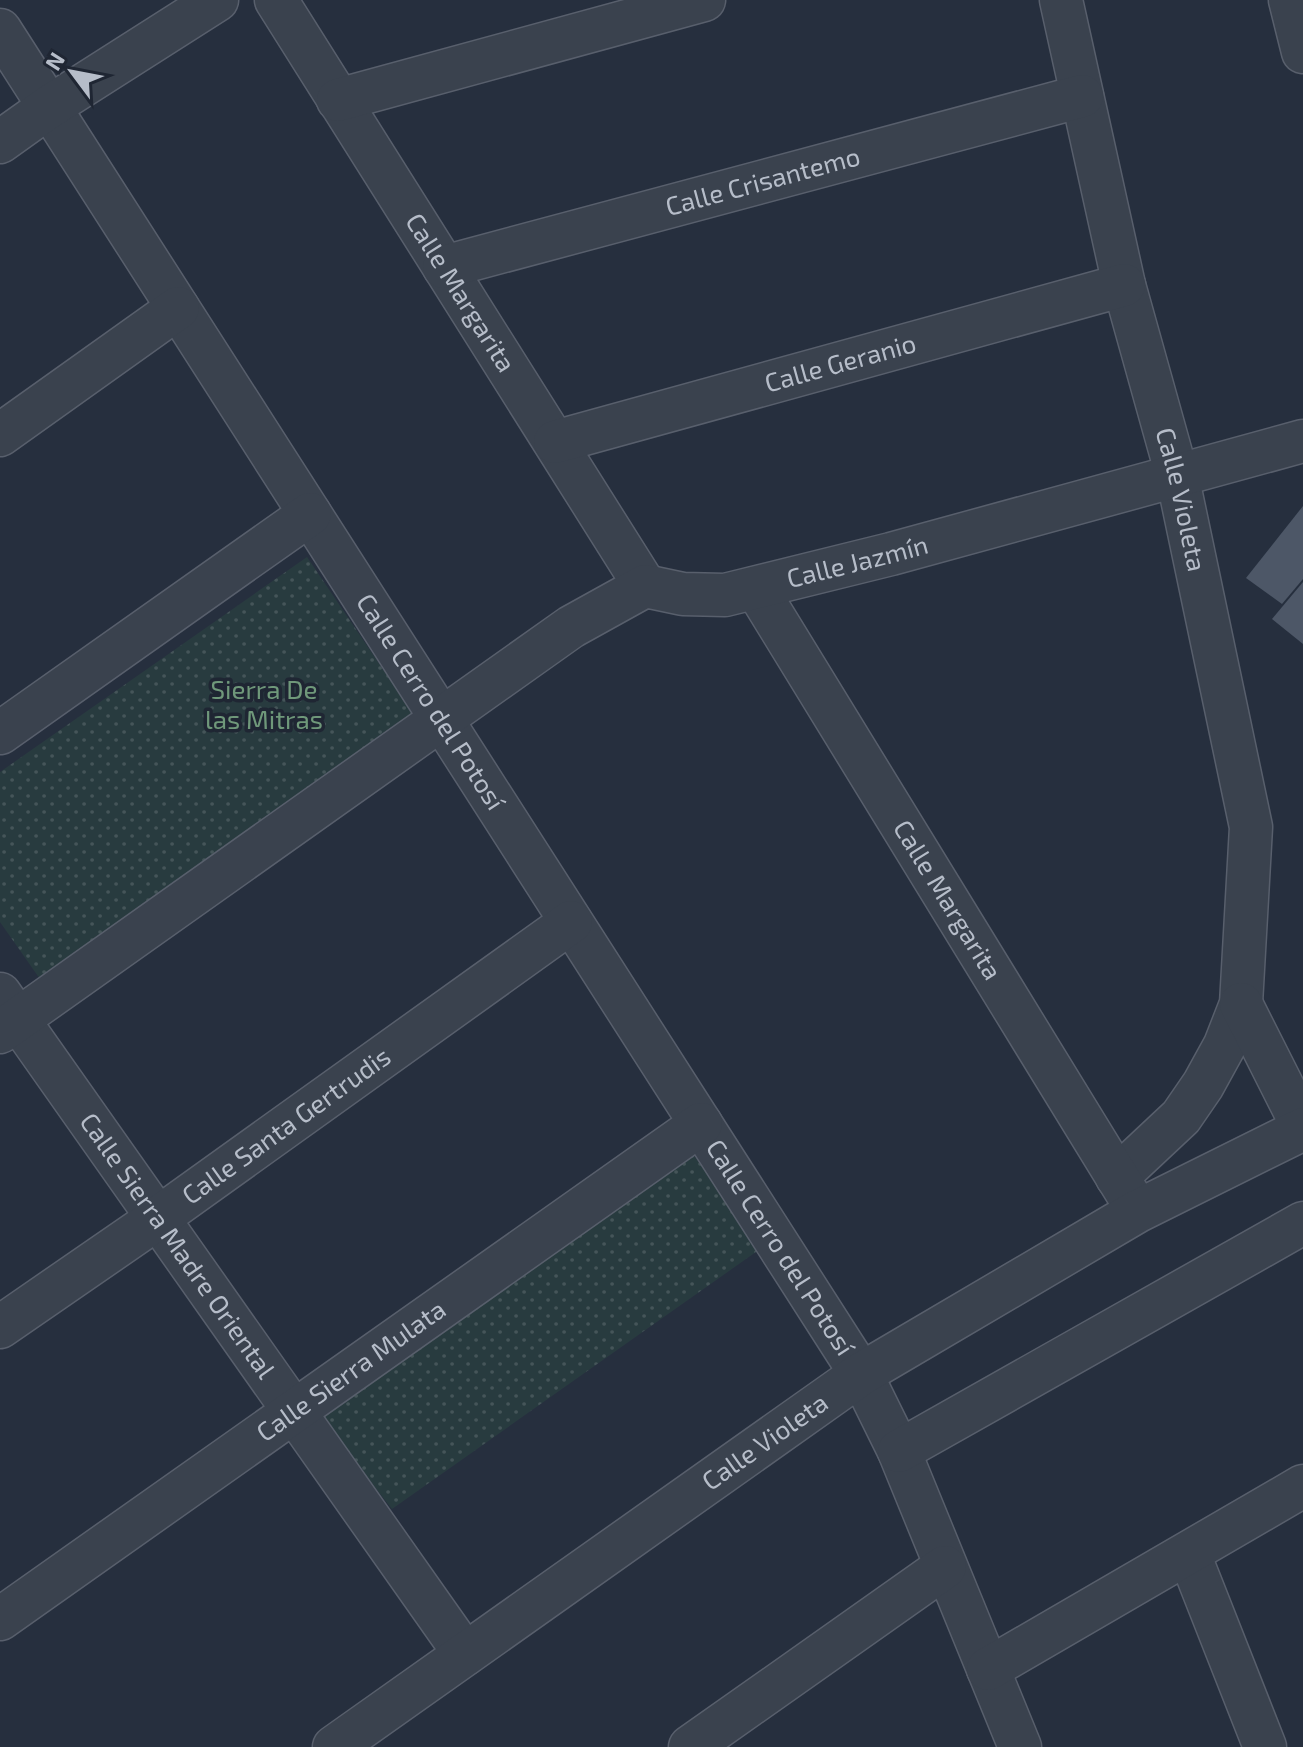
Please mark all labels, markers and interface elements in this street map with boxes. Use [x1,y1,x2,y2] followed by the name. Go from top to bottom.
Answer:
[32,32,112,112] north arrow
[39,47,69,74] text: N
[662,139,863,221] street label: Calle Crisantemo
[400,207,523,377] street label: Calle Margarita
[761,326,919,397] street label: Calle Geranio
[1150,424,1214,574] street label: Calle Violeta
[783,528,931,593] street label: Calle Jazmín
[351,587,513,816] street label: Calle Cerro del Potosí
[205,673,323,734] park label: Sierra De las Mitras
[888,814,1009,985] street label: Calle Margarita
[175,1040,396,1210] street label: Calle Santa Gertrudis
[75,1106,283,1384] street label: Calle Sierra Madre Oriental
[701,1133,863,1362] street label: Calle Cerro del Potosí
[250,1292,451,1447] street label: Calle Sierra Mulata
[695,1386,833,1496] street label: Calle Violeta

